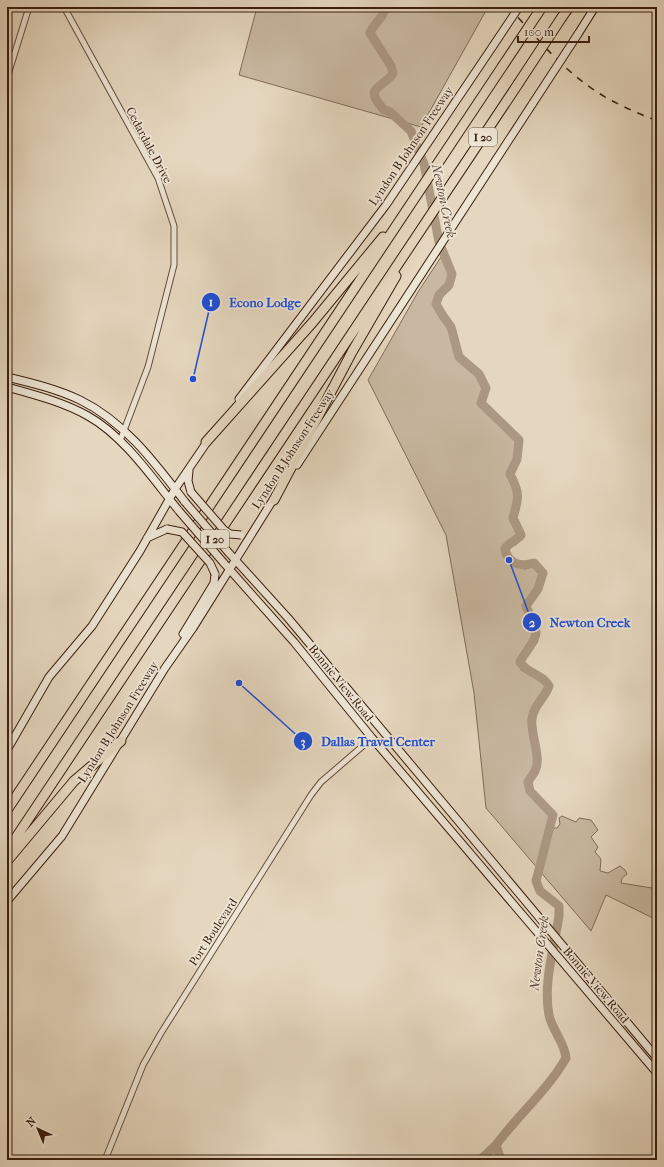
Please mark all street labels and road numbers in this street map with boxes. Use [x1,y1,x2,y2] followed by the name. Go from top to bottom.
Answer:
[366,83,456,208] street label: Lyndon B Johnson Freeway
[123,105,175,186] street label: Cedardale Drive
[469,128,497,146] road number: I 20
[249,386,337,512] street label: Lyndon B Johnson Freeway
[201,530,229,548] road number: I 20
[306,642,377,725] street label: Bonnie View Road
[75,658,161,785] street label: Lyndon B Johnson Freeway
[186,895,240,968] street label: Port Boulevard
[560,944,632,1026] street label: Bonnie View Road

